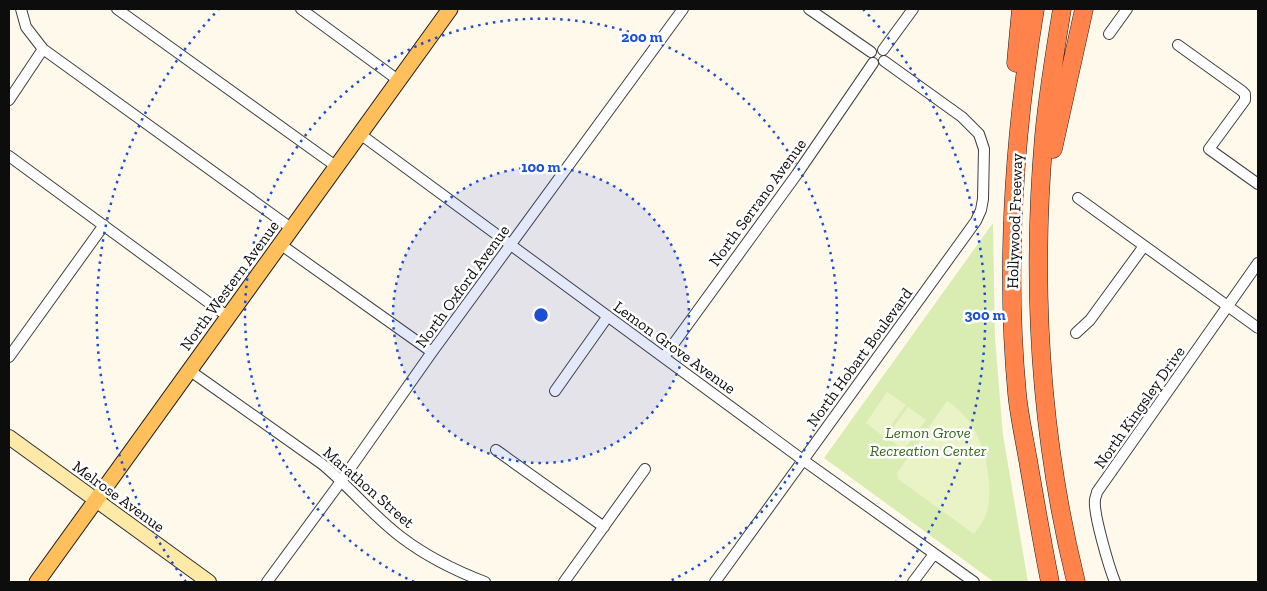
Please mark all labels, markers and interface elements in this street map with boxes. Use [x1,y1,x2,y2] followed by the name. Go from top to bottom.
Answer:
[621,28,663,46] text: 200 m
[705,135,810,270] street label: North Serrano Avenue
[1003,152,1026,289] street label: Hollywood Freeway
[521,158,561,176] text: 100 m
[176,217,283,354] street label: North Western Avenue
[411,221,513,351] street label: North Oxford Avenue
[803,284,916,430] street label: North Hobart Boulevard
[610,297,739,398] street label: Lemon Grove Avenue
[532,306,550,324] centre of rings
[964,306,1006,324] text: 300 m
[1090,342,1189,472] street label: North Kingsley Drive
[870,423,987,460] park label: Lemon Grove Recreation Center
[319,443,418,532] street label: Marathon Street
[69,457,168,536] street label: Melrose Avenue

